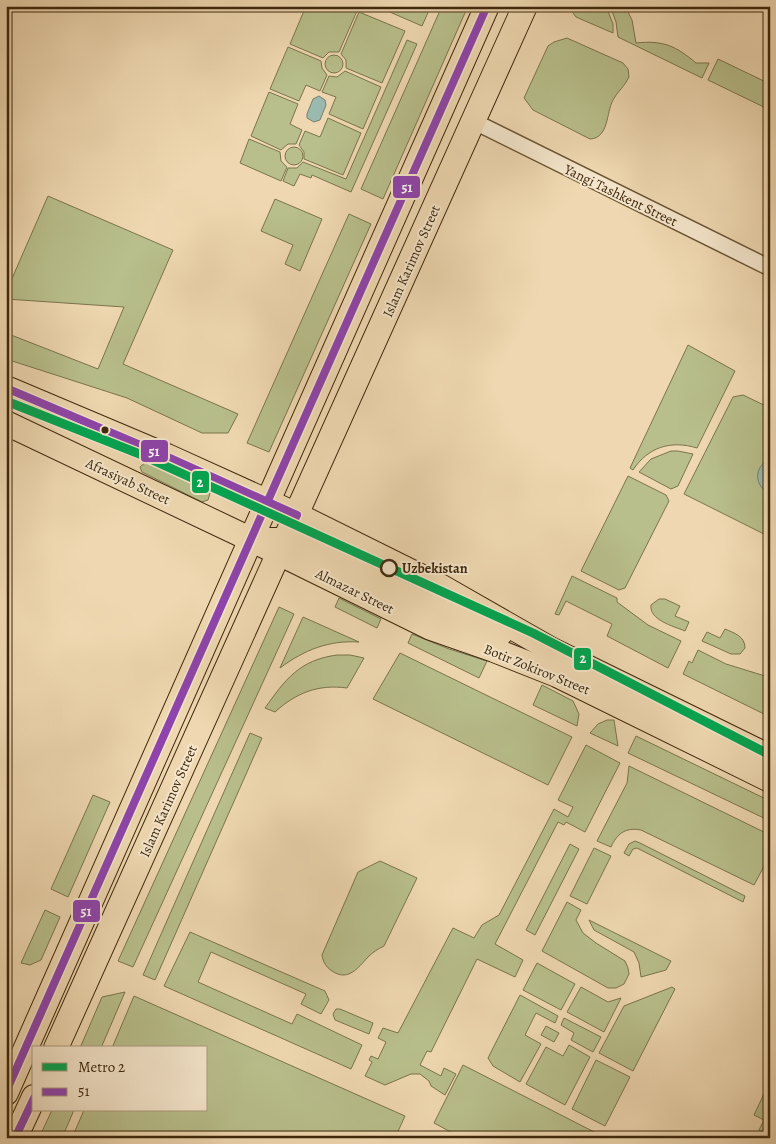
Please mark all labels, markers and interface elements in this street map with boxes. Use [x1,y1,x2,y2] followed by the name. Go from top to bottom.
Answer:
[560,159,681,231] street label: Yangi Tashkent Street
[392,175,421,199] line badge: 51
[402,178,413,197] text: 51
[378,202,445,320] street label: Islam Karimov Street
[100,425,110,435] unlabelled marker
[140,439,169,463] line badge: 51
[149,442,160,461] text: 51
[82,453,173,509] street label: Afrasiyab Street
[191,470,210,494] line badge: 2
[197,473,204,492] text: 2
[380,559,398,577] marker: Uzbekistan
[402,559,468,578] place label: Uzbekistan
[312,564,397,619] street label: Almazar Street
[481,640,593,700] street label: Botir Zokirov Street
[573,647,592,671] line badge: 2
[580,649,587,668] text: 2
[135,742,202,860] street label: Islam Karimov Street
[72,899,101,923] line badge: 51
[81,902,92,921] text: 51
[32,1046,208,1112] legend
[78,1057,125,1077] text: Metro 2
[78,1081,90,1101] text: 51

